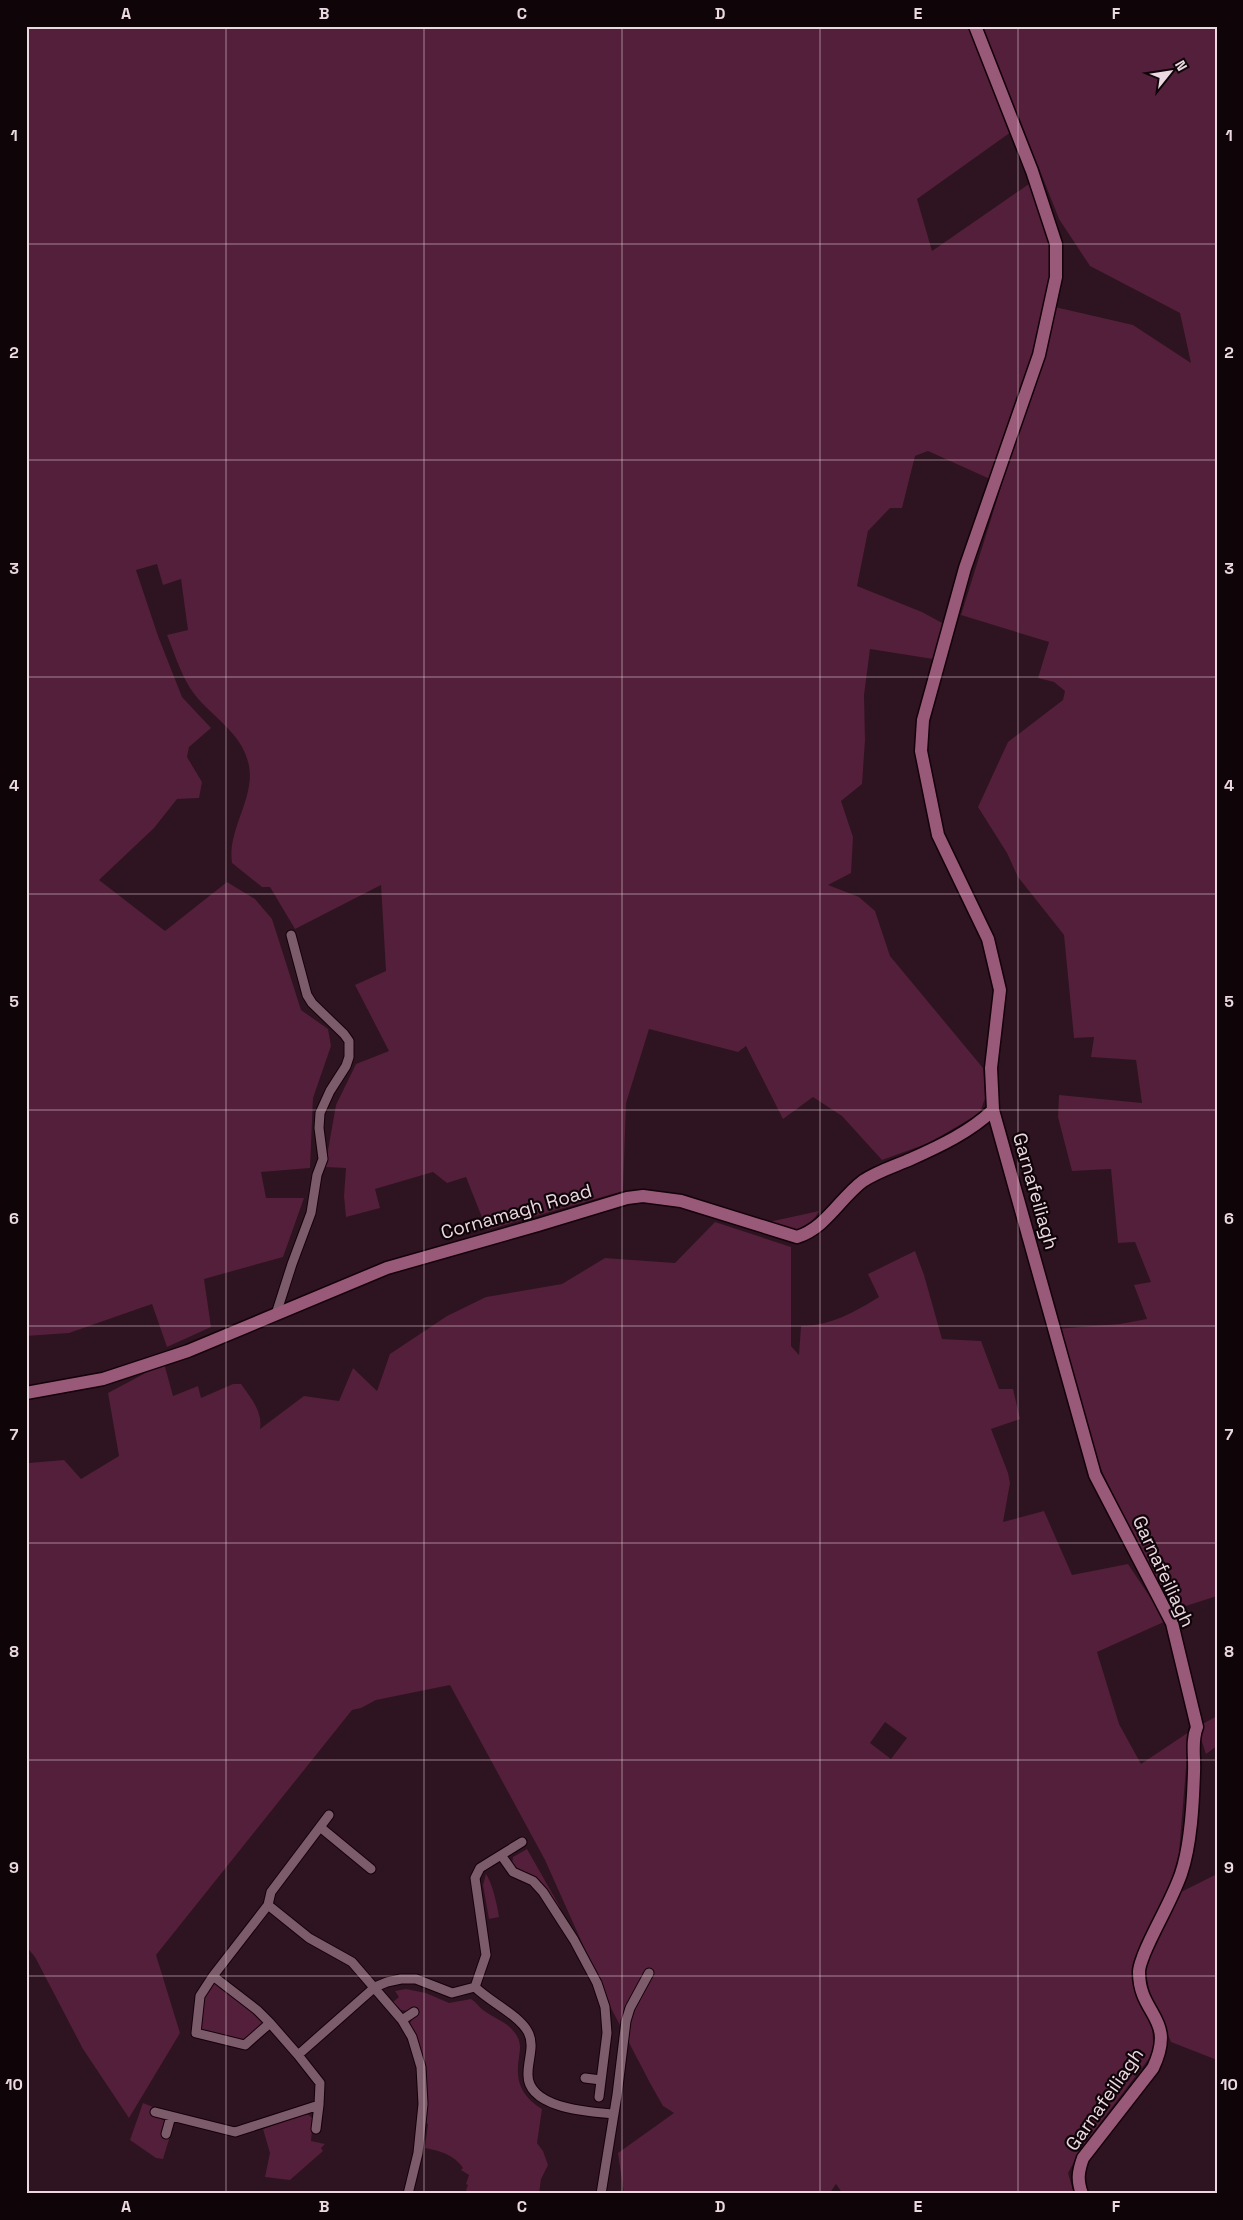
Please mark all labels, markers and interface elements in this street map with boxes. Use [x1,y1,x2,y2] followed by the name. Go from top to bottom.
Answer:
[121,3,131,24] text: A
[319,3,329,24] text: B
[517,3,527,24] text: C
[715,3,725,24] text: D
[914,3,923,24] text: E
[1112,3,1121,24] text: F
[1146,48,1196,98] north arrow
[1171,57,1191,74] text: N
[10,125,18,146] text: 1
[1225,125,1233,146] text: 1
[9,342,19,363] text: 2
[1224,342,1234,363] text: 2
[9,558,19,579] text: 3
[1224,558,1234,579] text: 3
[9,775,19,796] text: 4
[1224,775,1234,796] text: 4
[9,991,19,1012] text: 5
[1224,991,1234,1012] text: 5
[1007,1130,1064,1252] street label: Garnafeiliagh
[438,1178,595,1245] street label: Cornamagh Road
[9,1208,19,1229] text: 6
[1224,1208,1234,1229] text: 6
[10,1424,19,1445] text: 7
[1225,1424,1234,1445] text: 7
[1127,1511,1200,1631] street label: Garnafeiliagh
[9,1641,19,1662] text: 8
[1224,1641,1234,1662] text: 8
[9,1857,19,1878] text: 9
[1224,1857,1234,1878] text: 9
[1060,2043,1149,2156] street label: Garnafeiliagh
[5,2074,23,2095] text: 10
[1220,2074,1238,2095] text: 10
[121,2196,131,2217] text: A
[319,2196,329,2217] text: B
[517,2196,527,2217] text: C
[715,2196,725,2217] text: D
[914,2196,923,2217] text: E
[1112,2196,1121,2217] text: F

